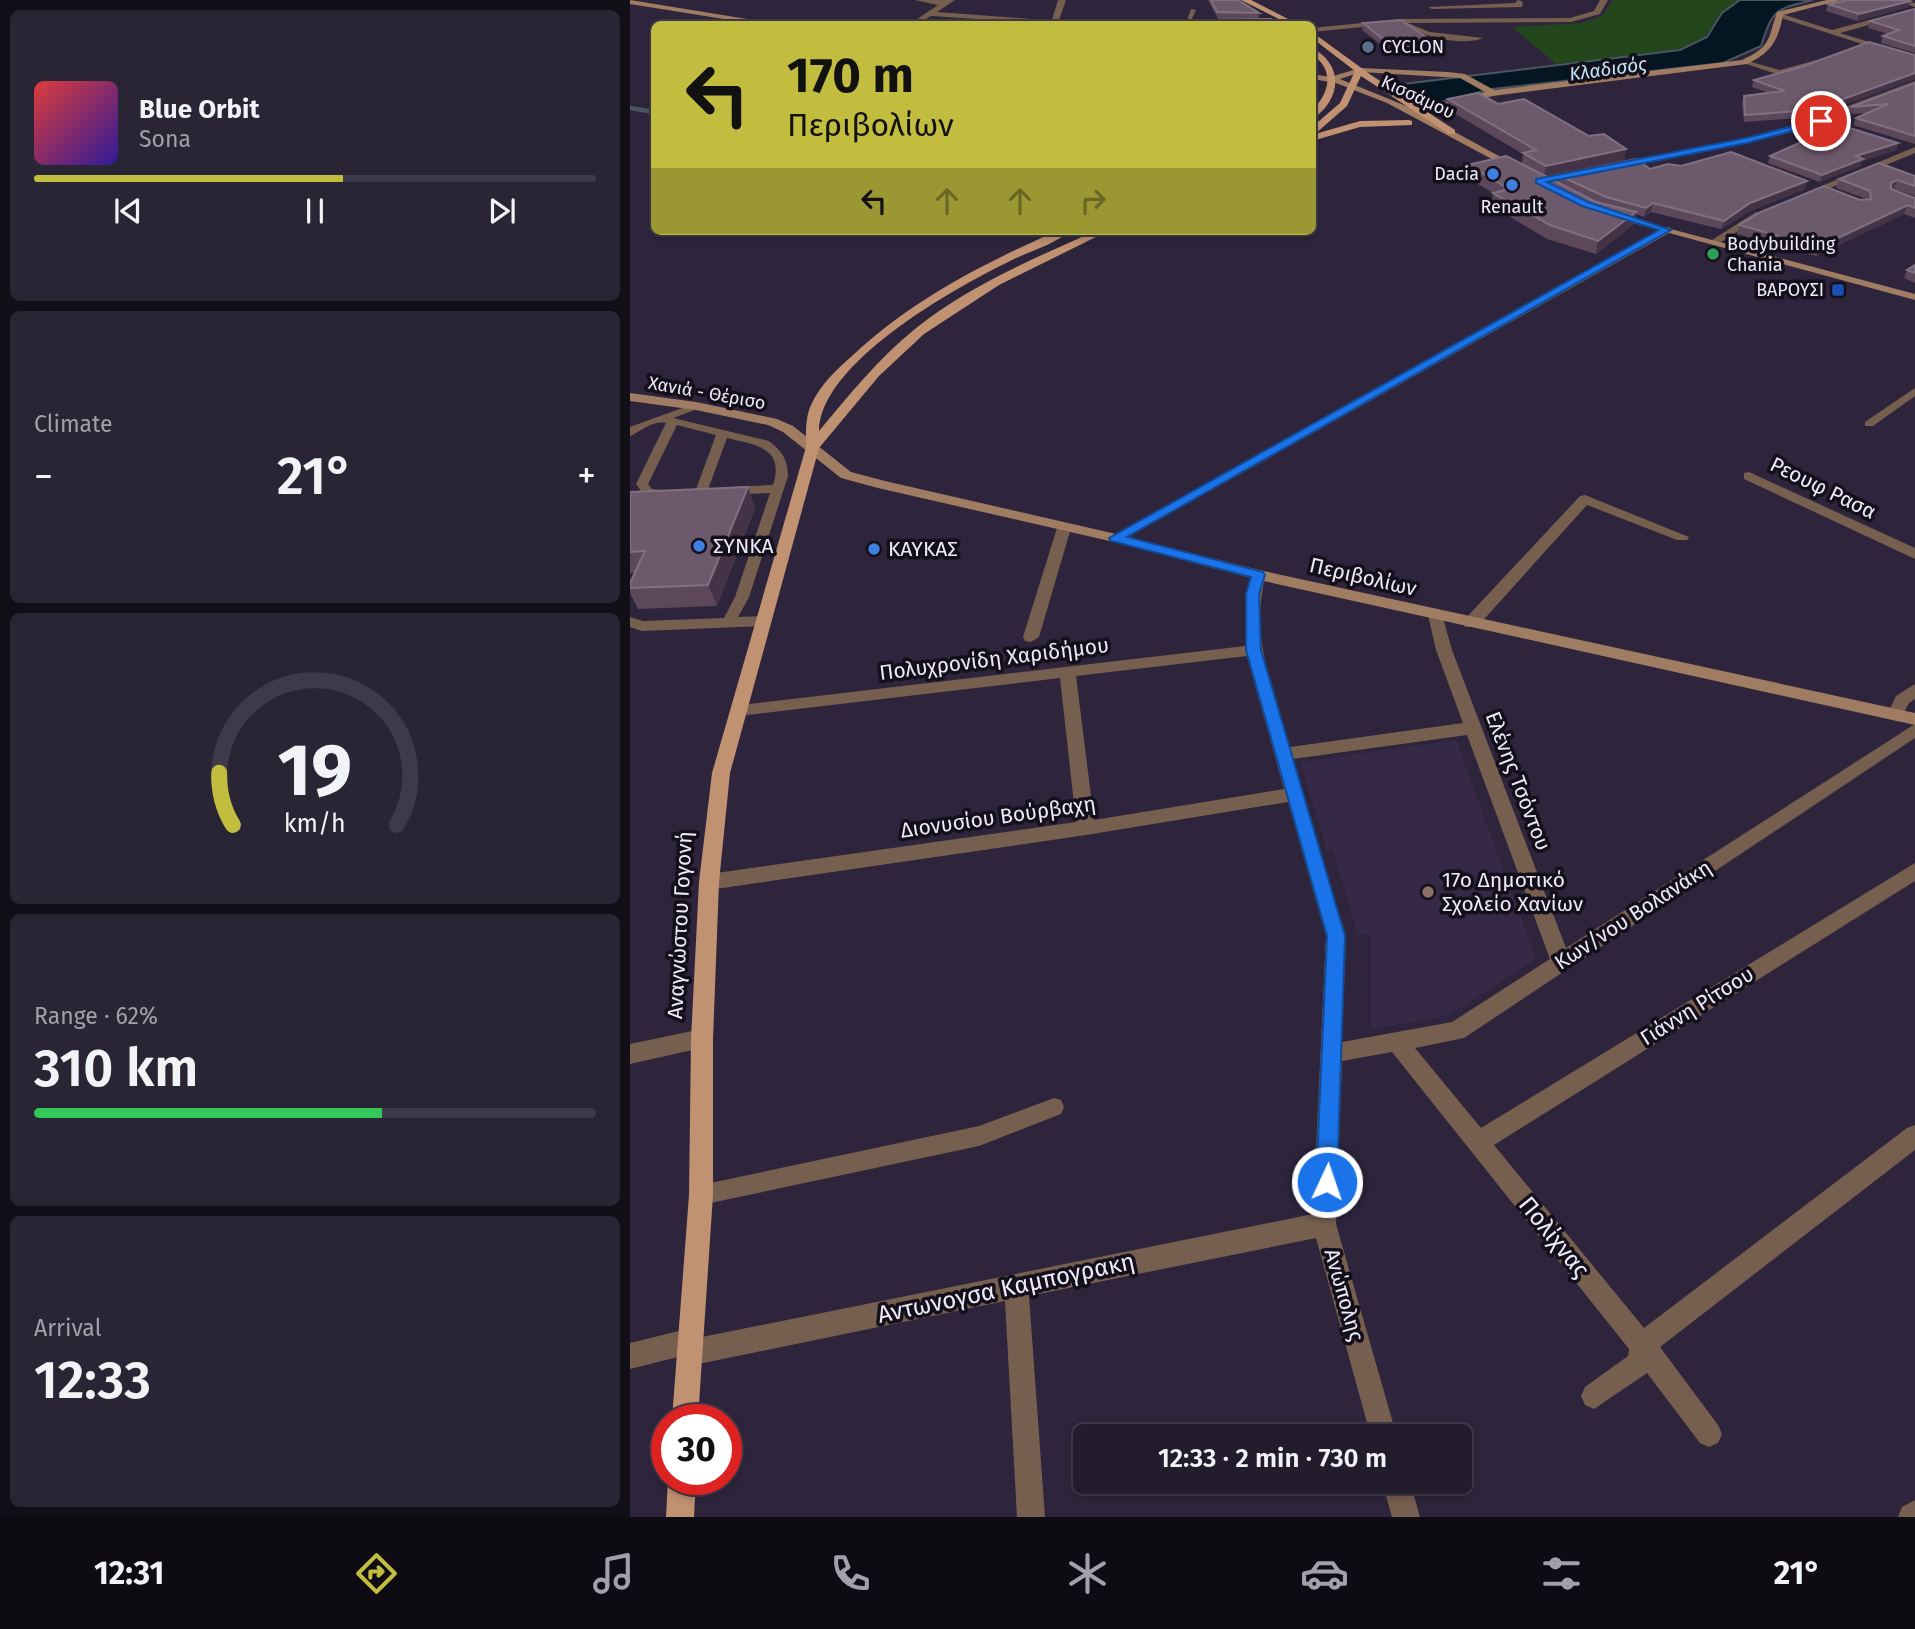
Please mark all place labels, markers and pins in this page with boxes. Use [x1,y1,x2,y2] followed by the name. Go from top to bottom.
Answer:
[1382,36,1444,58] place label: CYCLON
[1360,39,1376,55] marker: CYCLON
[1791,91,1851,151] pin
[1434,163,1479,185] place label: Dacia
[1485,166,1501,182] marker: Dacia
[1504,177,1520,193] marker: Renault
[1480,196,1544,218] place label: Renault
[1727,233,1836,276] place label: Bodybuilding Chania
[1705,246,1721,262] marker: Bodybuilding Chania
[1756,279,1824,301] place label: ΒΑΡΟΥΣΙ
[1830,282,1846,298] marker: ΒΑΡΟΥΣΙ
[713,533,774,559] place label: ΣΥΝΚΑ
[888,536,958,562] place label: ΚΑΥΚΑΣ
[691,538,707,554] marker: ΣΥΝΚΑ
[866,541,882,557] marker: ΚΑΥΚΑΣ
[1442,867,1583,917] place label: 17ο Δημοτικό Σχολείο Χανίων
[1420,884,1436,900] marker: 17ο Δημοτικό Σχολείο Χανίων

